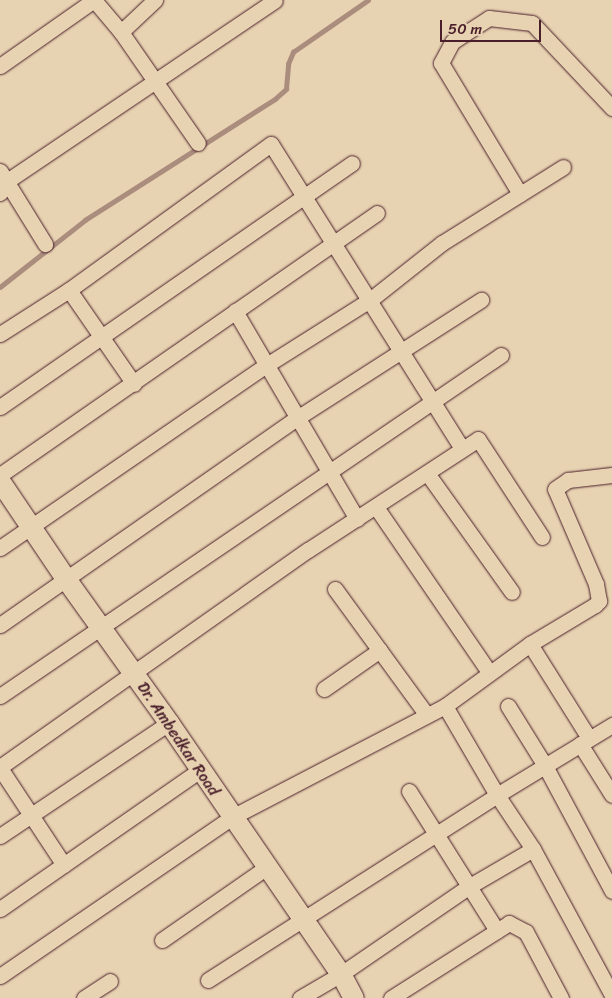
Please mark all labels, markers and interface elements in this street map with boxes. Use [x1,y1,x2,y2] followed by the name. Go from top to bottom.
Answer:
[442,10,543,42] scale bar
[448,16,482,42] text: 50 m
[133,678,223,800] street label: Dr. Ambedkar Road

